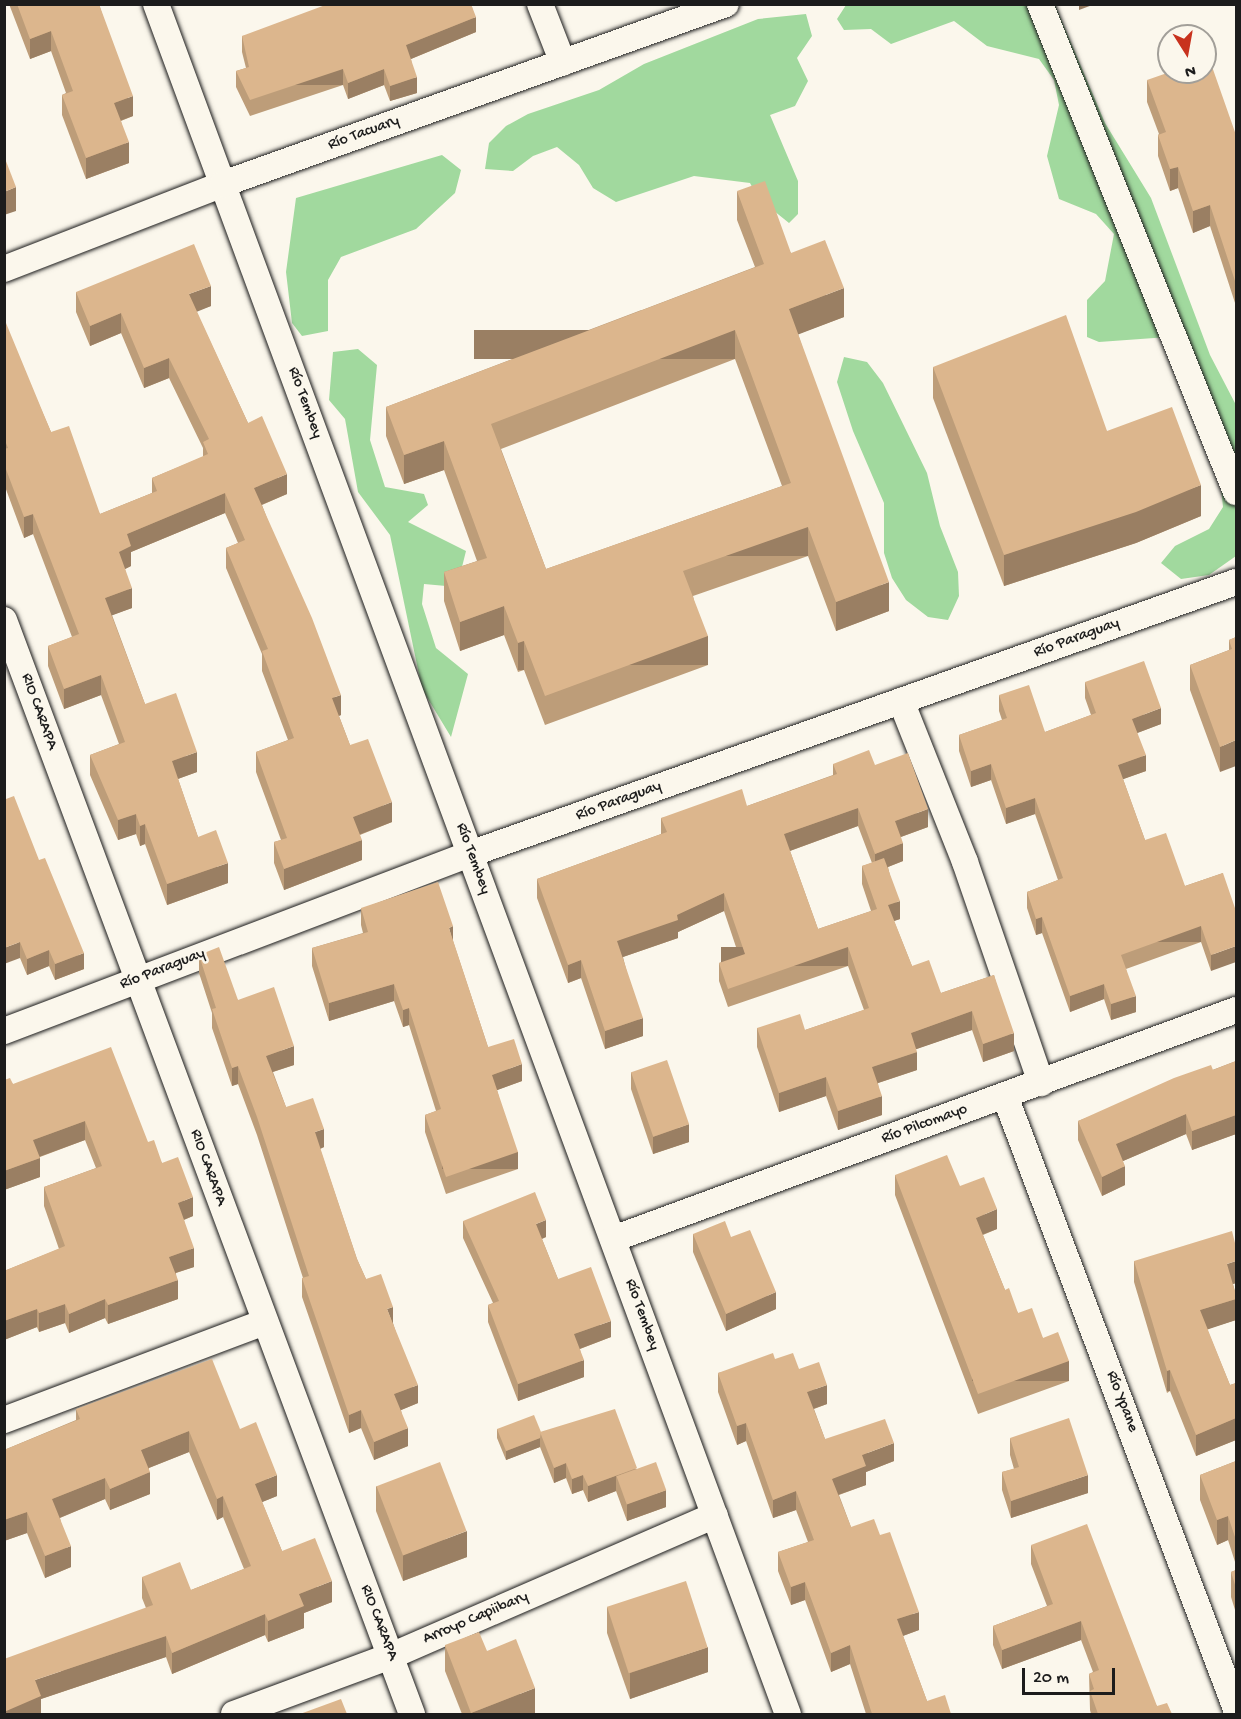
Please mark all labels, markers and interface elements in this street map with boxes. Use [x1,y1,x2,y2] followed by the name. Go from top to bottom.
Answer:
[1157,24,1217,84] north arrow
[1183,60,1197,81] text: N
[326,112,402,156] street label: Río Tacuary
[282,365,326,441] street label: Río Tembey
[1032,615,1122,663] street label: Río Paraguay
[15,671,61,753] street label: RIO CARAPA
[574,778,664,826] street label: Río Paraguay
[450,821,494,897] street label: Río Tembey
[118,945,208,995] street label: Río Paraguay
[879,1101,971,1149] street label: Río Pilcomayo
[184,1127,230,1209] street label: RIO CARAPA
[619,1277,663,1353] street label: Río Tembey
[1101,1369,1141,1435] street label: Río Ypane
[355,1582,401,1664] street label: RIO CARAPA
[421,1588,531,1650] street label: Arroyo Capiibary
[1025,1656,1118,1694] scale bar
[1033,1668,1069,1689] text: 20 m

